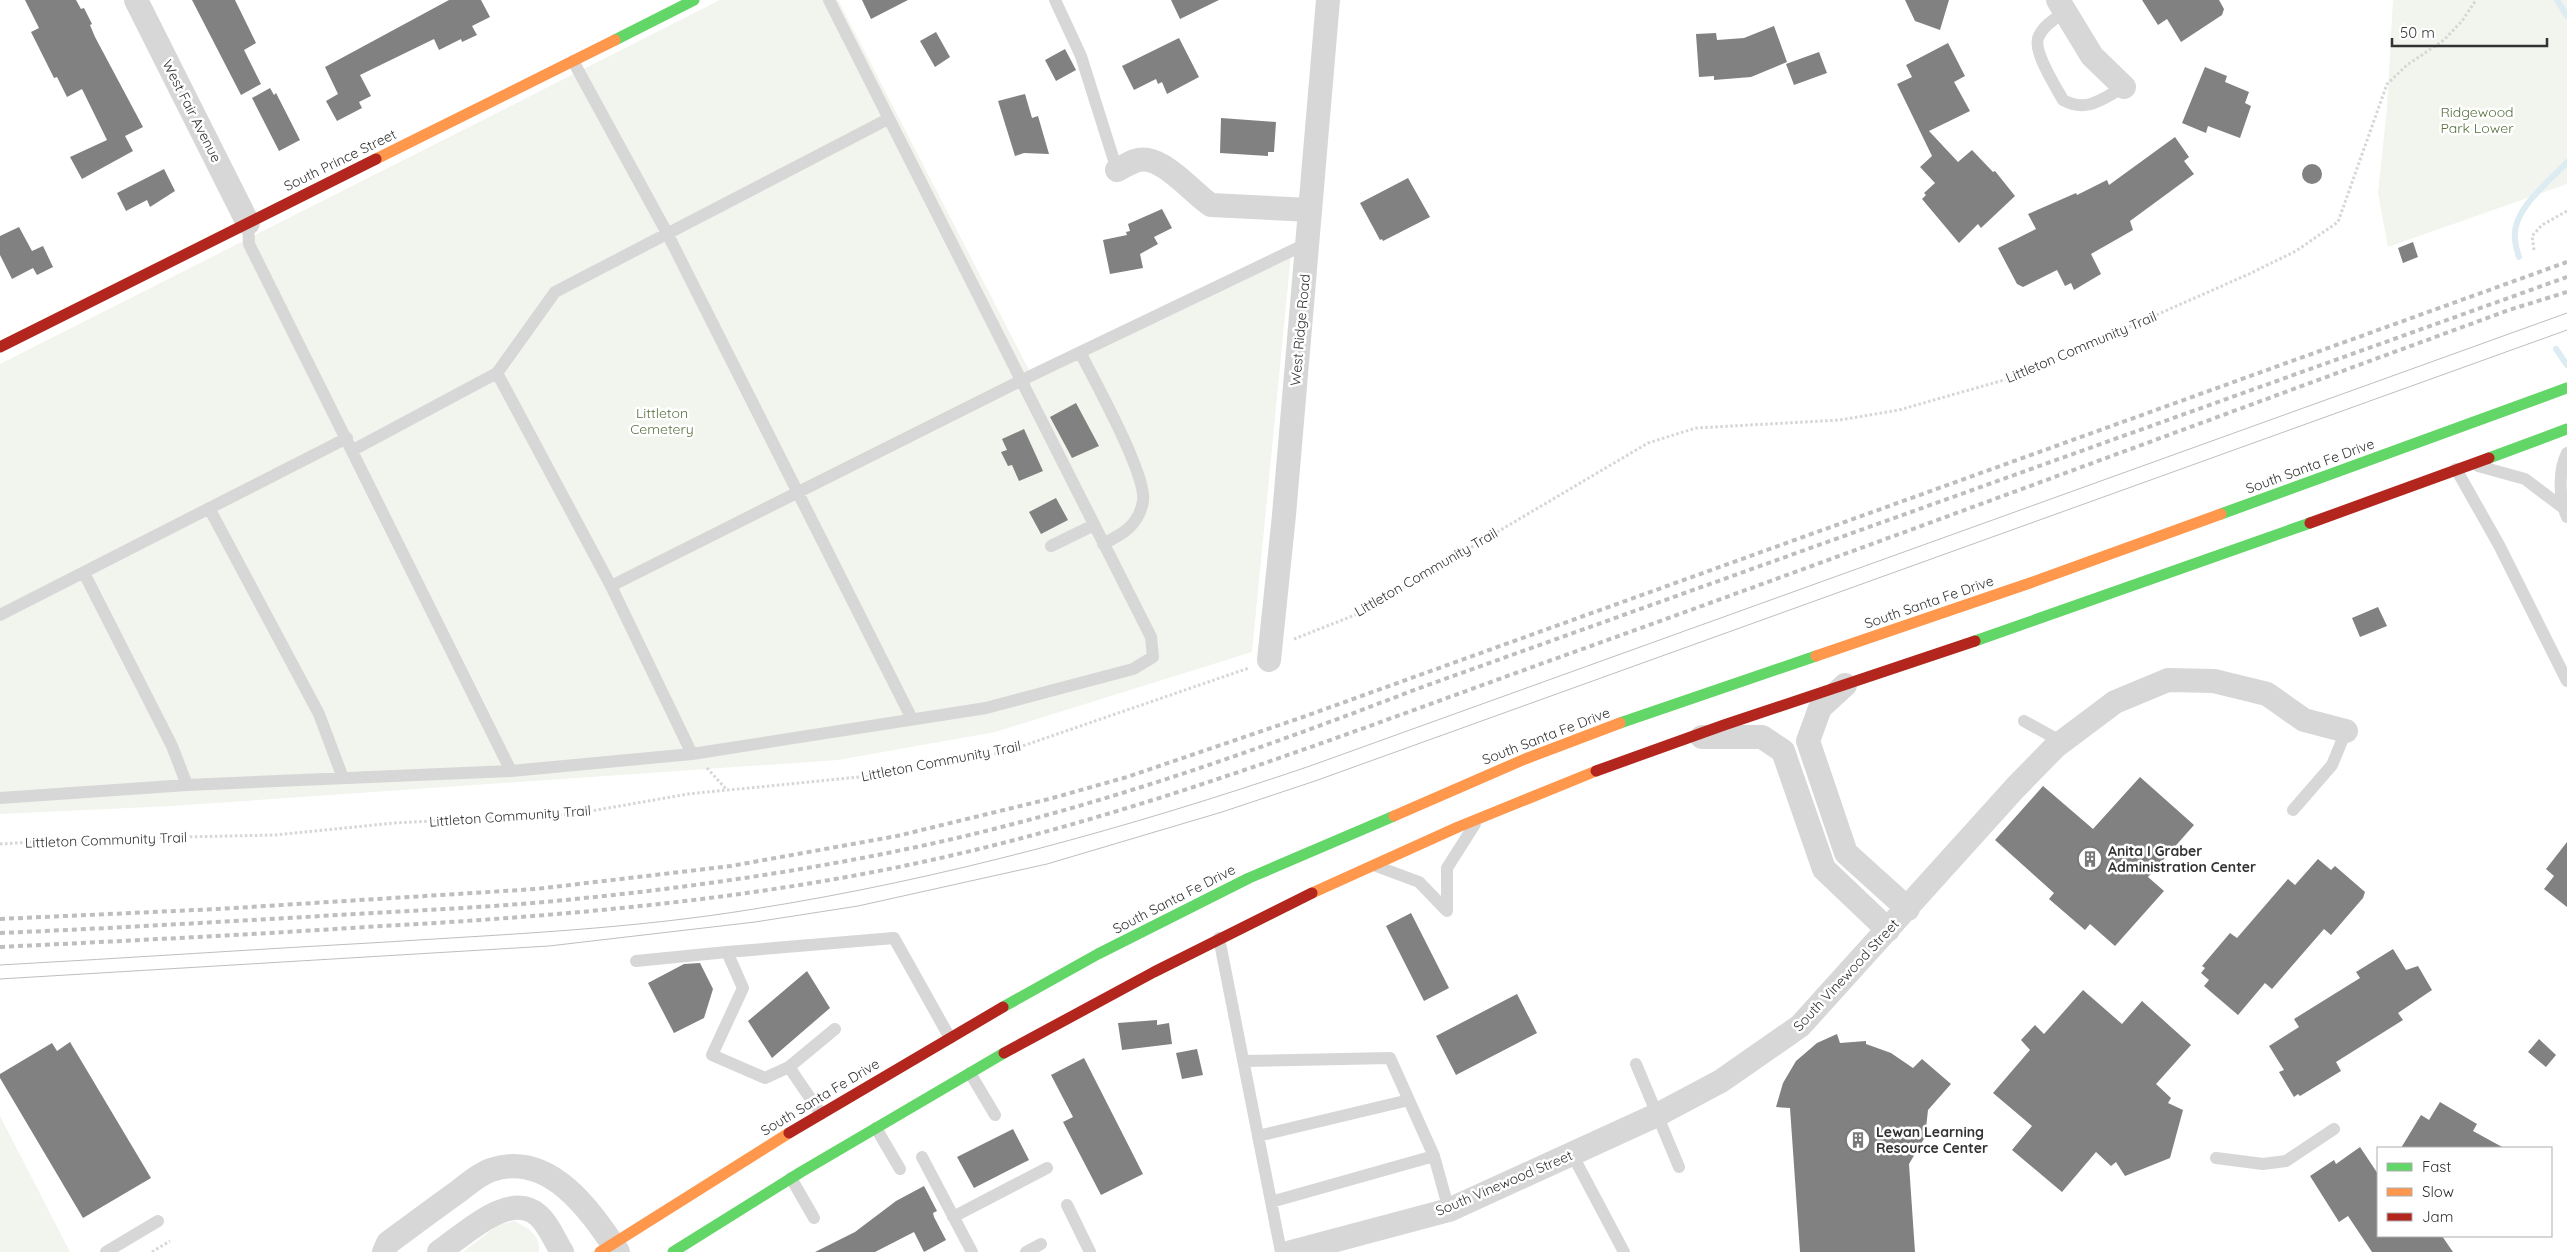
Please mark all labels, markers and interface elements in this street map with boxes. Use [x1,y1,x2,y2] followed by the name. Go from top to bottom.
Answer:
[2392,15,2547,47] scale bar
[2400,23,2435,42] text: 50 m
[158,57,226,165] street label: West Fair Avenue
[2440,103,2514,137] park label: Ridgewood Park Lower
[281,125,399,195] street label: South Prince Street
[1286,273,1314,387] street label: West Ridge Road
[2003,307,2159,387] street label: Littleton Community Trail
[630,404,694,438] park label: Littleton Cemetery
[2243,434,2377,498] street label: South Santa Fe Drive
[1351,524,1501,620] street label: Littleton Community Trail
[1862,571,1996,633] street label: South Santa Fe Drive
[1480,703,1613,769] street label: South Santa Fe Drive
[860,737,1022,785] street label: Littleton Community Trail
[428,801,592,831] street label: Littleton Community Trail
[25,828,187,852] street label: Littleton Community Trail
[2108,842,2256,876] place label: Anita I Graber Administration Center
[2077,846,2103,872] building icon: Anita I Graber Administration Center
[1110,860,1239,938] street label: South Santa Fe Drive
[1789,915,1903,1035] street label: South Vinewood Street
[757,1054,883,1140] street label: South Santa Fe Drive
[1876,1123,1988,1157] place label: Lewan Learning Resource Center
[1845,1127,1871,1153] building icon: Lewan Learning Resource Center
[1433,1146,1575,1220] street label: South Vinewood Street
[2377,1147,2552,1237] legend
[2422,1157,2451,1176] text: Fast
[2422,1182,2454,1201] text: Slow
[2422,1207,2453,1226] text: Jam

